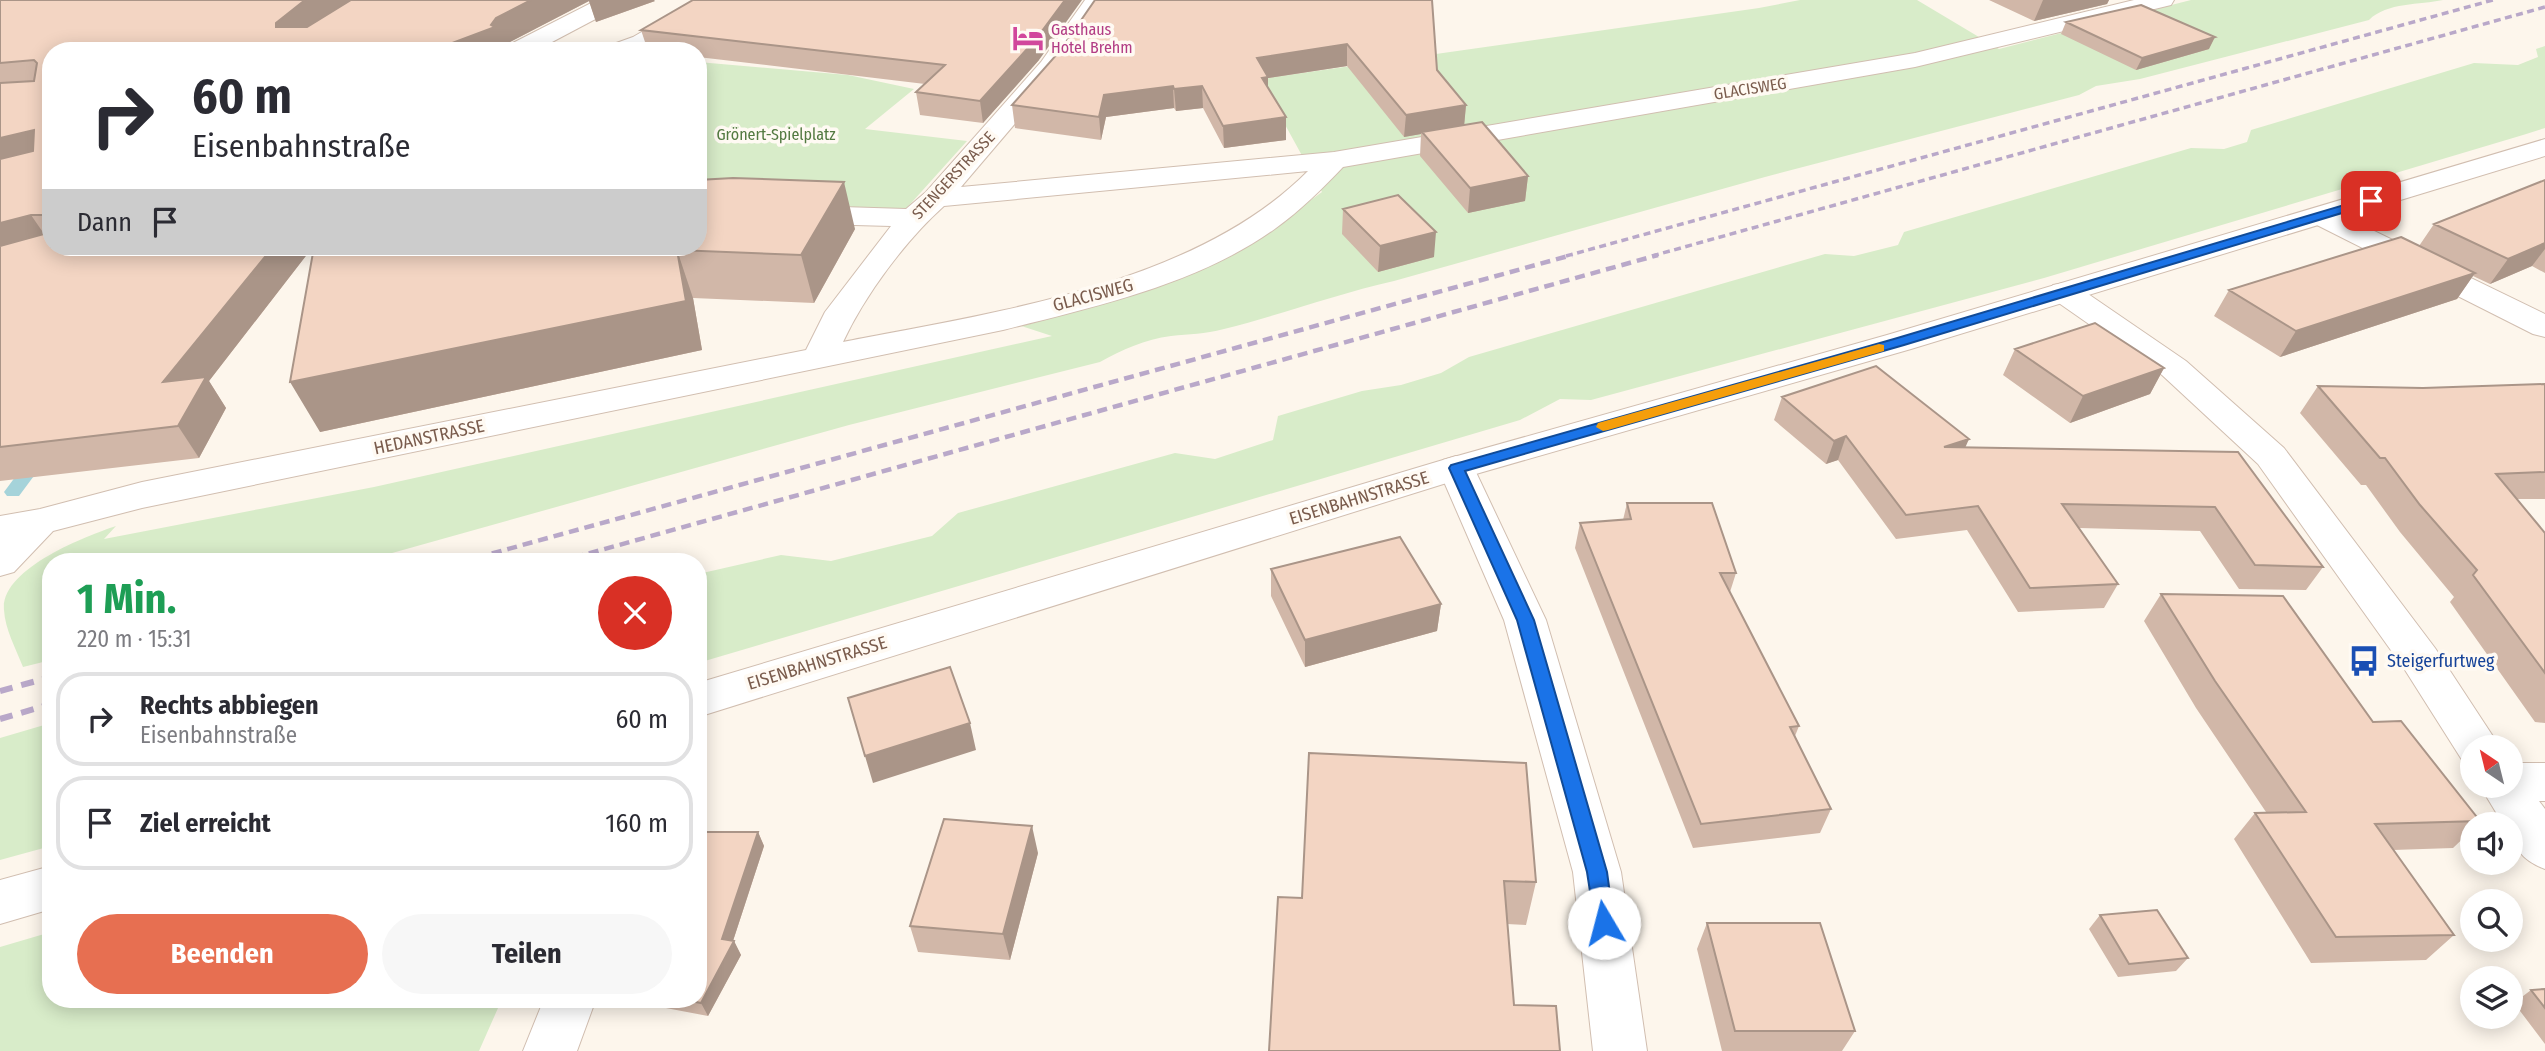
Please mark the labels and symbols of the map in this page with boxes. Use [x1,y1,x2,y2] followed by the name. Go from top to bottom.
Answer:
[1051,20,1133,57] place label: Gasthaus Hotel Brehm
[1011,21,1045,55] hotel icon: Gasthaus Hotel Brehm
[1713,73,1788,104] street label: GLACISWEG
[716,125,836,144] park label: Grönert-Spielplatz
[908,128,999,223] street label: STENGERSTRASSE
[2341,171,2401,231] pin
[1050,274,1136,316] street label: GLACISWEG
[372,415,486,459] street label: HEDANSTRASSE
[1287,466,1431,530] street label: EISENBAHNSTRASSE
[745,631,889,695] street label: EISENBAHNSTRASSE
[2347,644,2381,678] bus stop icon: Steigerfurtweg
[2387,650,2495,672] place label: Steigerfurtweg
[2460,735,2524,798] north arrow
[1567,886,1641,960] position arrow

